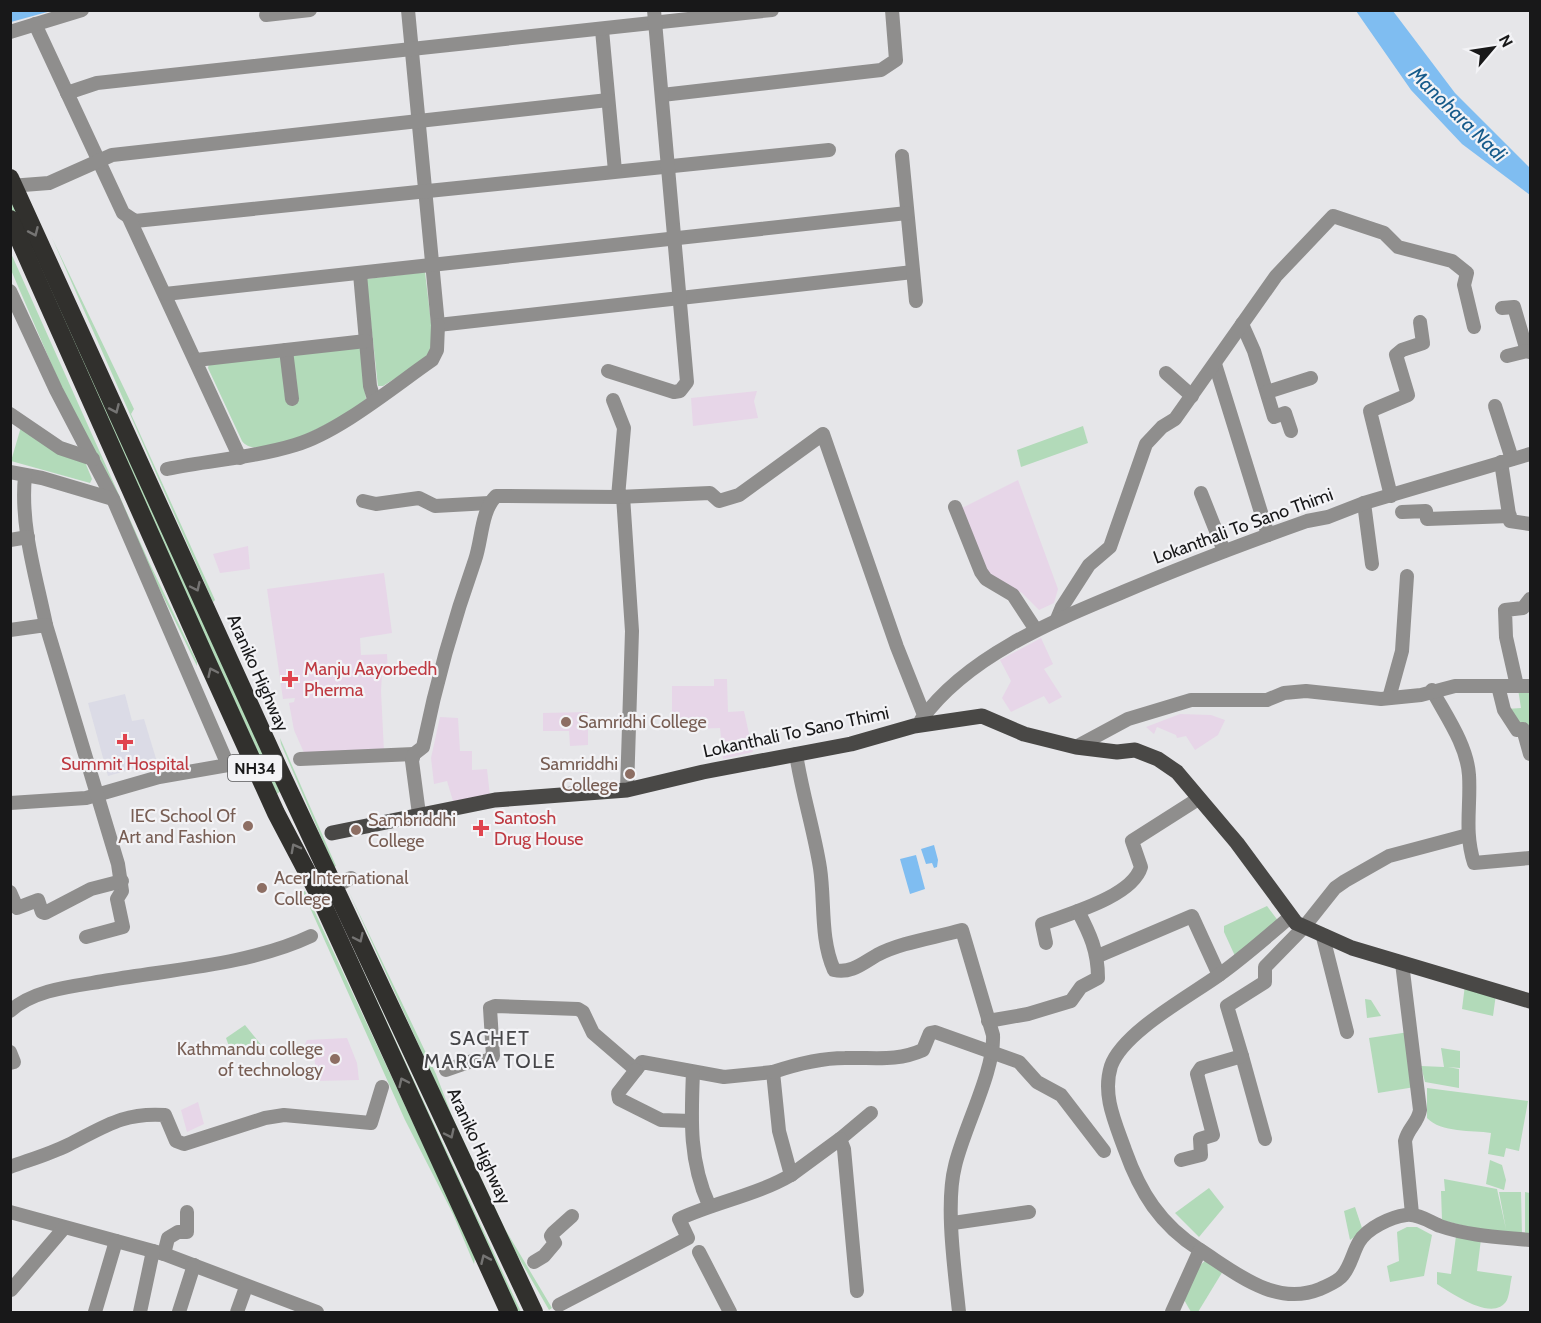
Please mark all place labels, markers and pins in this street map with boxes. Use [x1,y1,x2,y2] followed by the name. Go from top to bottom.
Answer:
[304,658,437,701] place label: Manju Aayorbedh Pherma
[281,670,299,688] marker: Manju Aayorbedh Pherma
[578,711,707,733] place label: Samridhi College
[559,715,573,729] marker: Samridhi College
[116,733,134,751] marker: Summit Hospital
[61,753,190,775] place label: Summit Hospital
[540,753,618,796] place label: Samriddhi College
[623,767,637,781] marker: Samriddhi College
[118,805,236,848] place label: IEC School Of Art and Fashion
[494,807,584,850] place label: Santosh Drug House
[368,809,456,852] place label: Sambriddhi College
[241,819,255,833] marker: IEC School Of Art and Fashion
[472,819,490,837] marker: Santosh Drug House
[349,823,363,837] marker: Sambriddhi College
[274,867,409,910] place label: Acer International College
[255,881,269,895] marker: Acer International College
[177,1038,323,1081] place label: Kathmandu college of technology
[328,1052,342,1066] marker: Kathmandu college of technology

